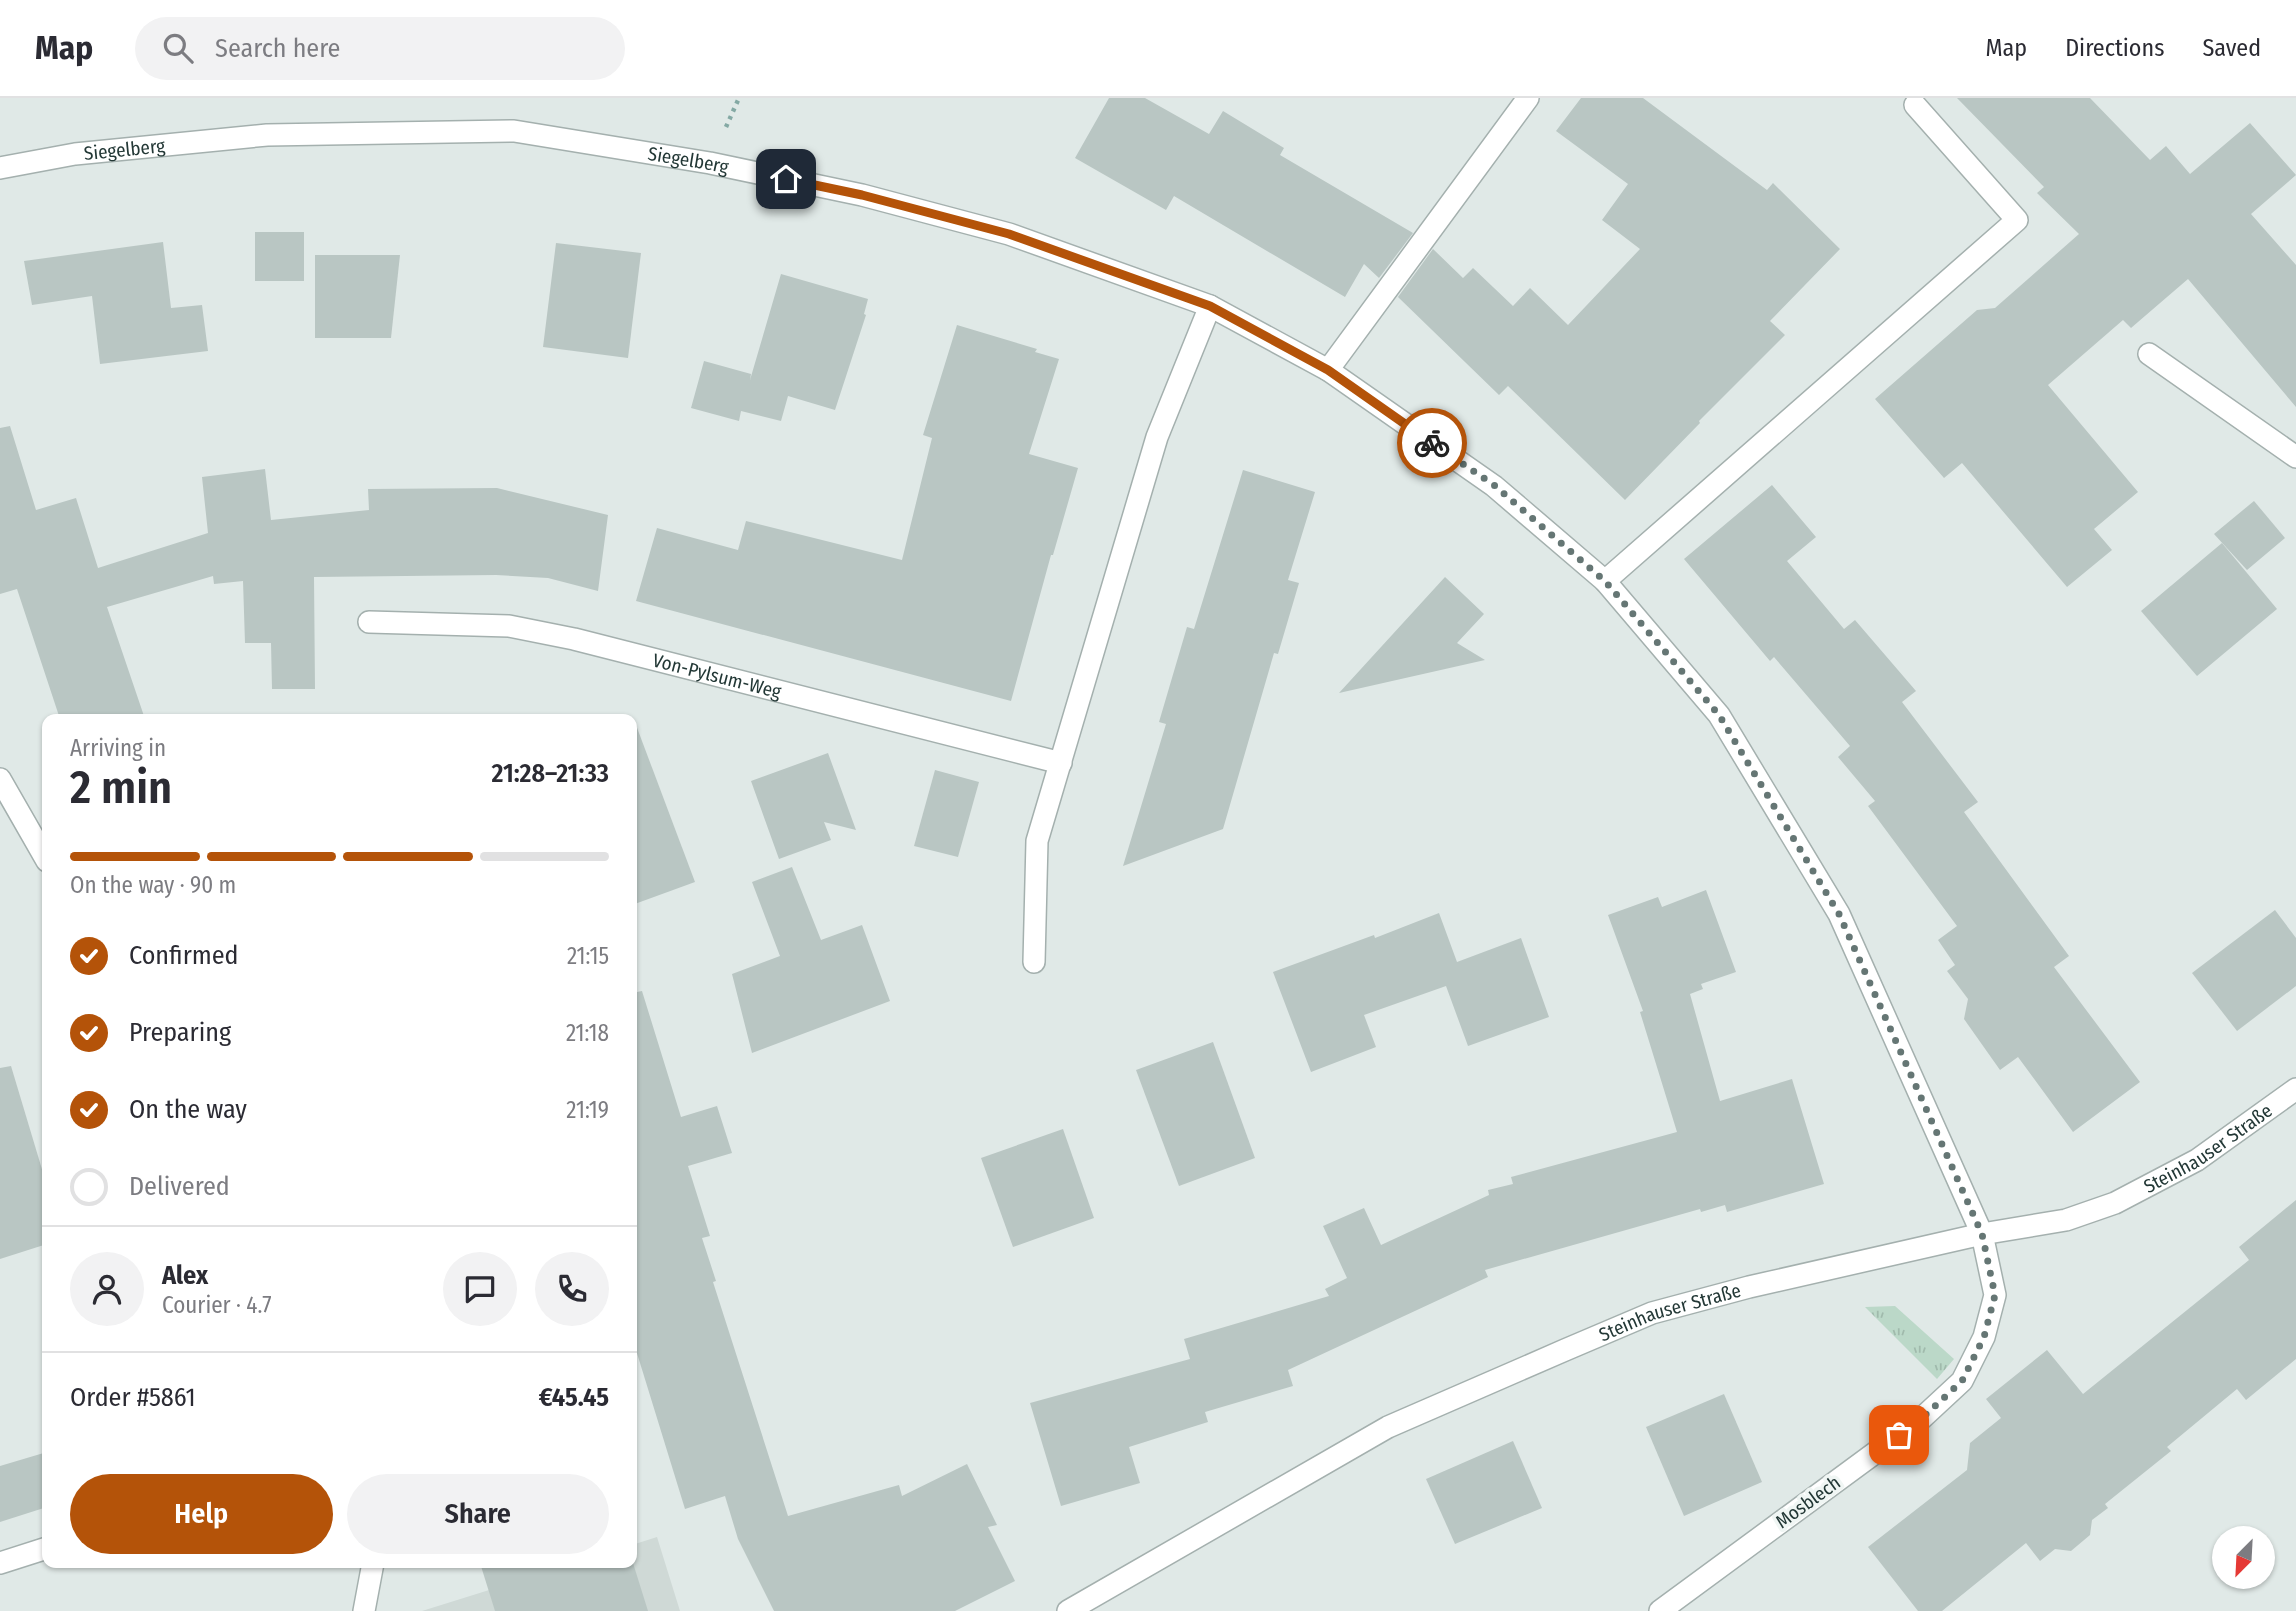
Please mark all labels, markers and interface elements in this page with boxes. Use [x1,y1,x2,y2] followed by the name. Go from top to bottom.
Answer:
[135,17,625,80] search box
[35,28,93,68] text: Map
[159,29,197,67] icon: search
[215,33,340,64] text: Search here
[1986,34,2027,62] text: Map
[2065,34,2164,62] text: Directions
[2202,34,2261,62] text: Saved
[83,134,166,165] street label: Siegelberg
[646,142,731,178] street label: Siegelberg
[756,149,816,209] pin
[767,160,805,198] icon: home
[1397,408,1467,478] courier
[1413,424,1451,462] icon: bike
[650,648,784,703] street label: Von-Pylsum-Weg
[70,734,166,762] text: Arriving in
[491,758,609,789] text: 21:28–21:33
[70,760,172,815] text: 2 min
[70,871,236,899] text: On the way · 90 m
[70,937,108,975] icon: check
[129,940,239,971] text: Confirmed
[567,942,609,970] text: 21:15
[70,1014,108,1052] icon: check
[129,1017,231,1048] text: Preparing
[566,1019,609,1047] text: 21:18
[70,1091,108,1129] icon: check
[129,1094,247,1125] text: On the way
[566,1096,609,1124] text: 21:19
[2140,1099,2276,1197] street label: Steinhauser Straße
[129,1171,230,1202] text: Delivered
[70,1252,144,1326] button: person
[443,1252,517,1326] button: chat
[535,1252,609,1326] button: phone
[162,1260,208,1291] text: Alex
[1595,1278,1743,1346] street label: Steinhauser Straße
[162,1291,272,1319] text: Courier · 4.7
[70,1382,196,1413] text: Order #5861
[539,1382,609,1413] text: €45.45
[1869,1405,1929,1465] pin
[1880,1416,1918,1454] icon: bag
[1771,1471,1845,1533] street label: Mosblech
[70,1474,333,1554] button: Help
[347,1474,609,1554] button: Share
[2212,1526,2275,1589] north arrow
[2212,1526,2275,1589] map controls

